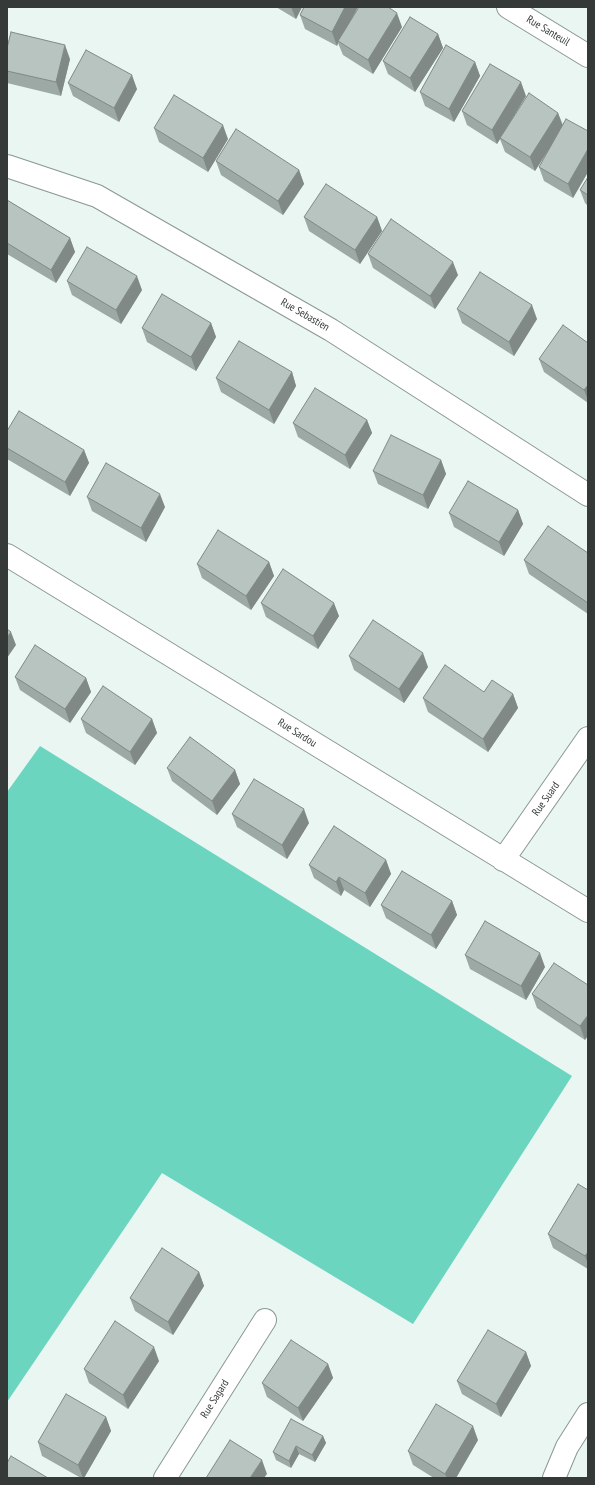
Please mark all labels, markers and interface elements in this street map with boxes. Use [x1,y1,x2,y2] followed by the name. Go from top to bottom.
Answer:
[524,13,572,49] street label: Rue Santeuil
[278,296,332,334] street label: Rue Sebastien
[275,716,319,750] street label: Rue Sardou
[530,779,562,819] street label: Rue Suard
[198,1377,232,1421] street label: Rue Sagard

